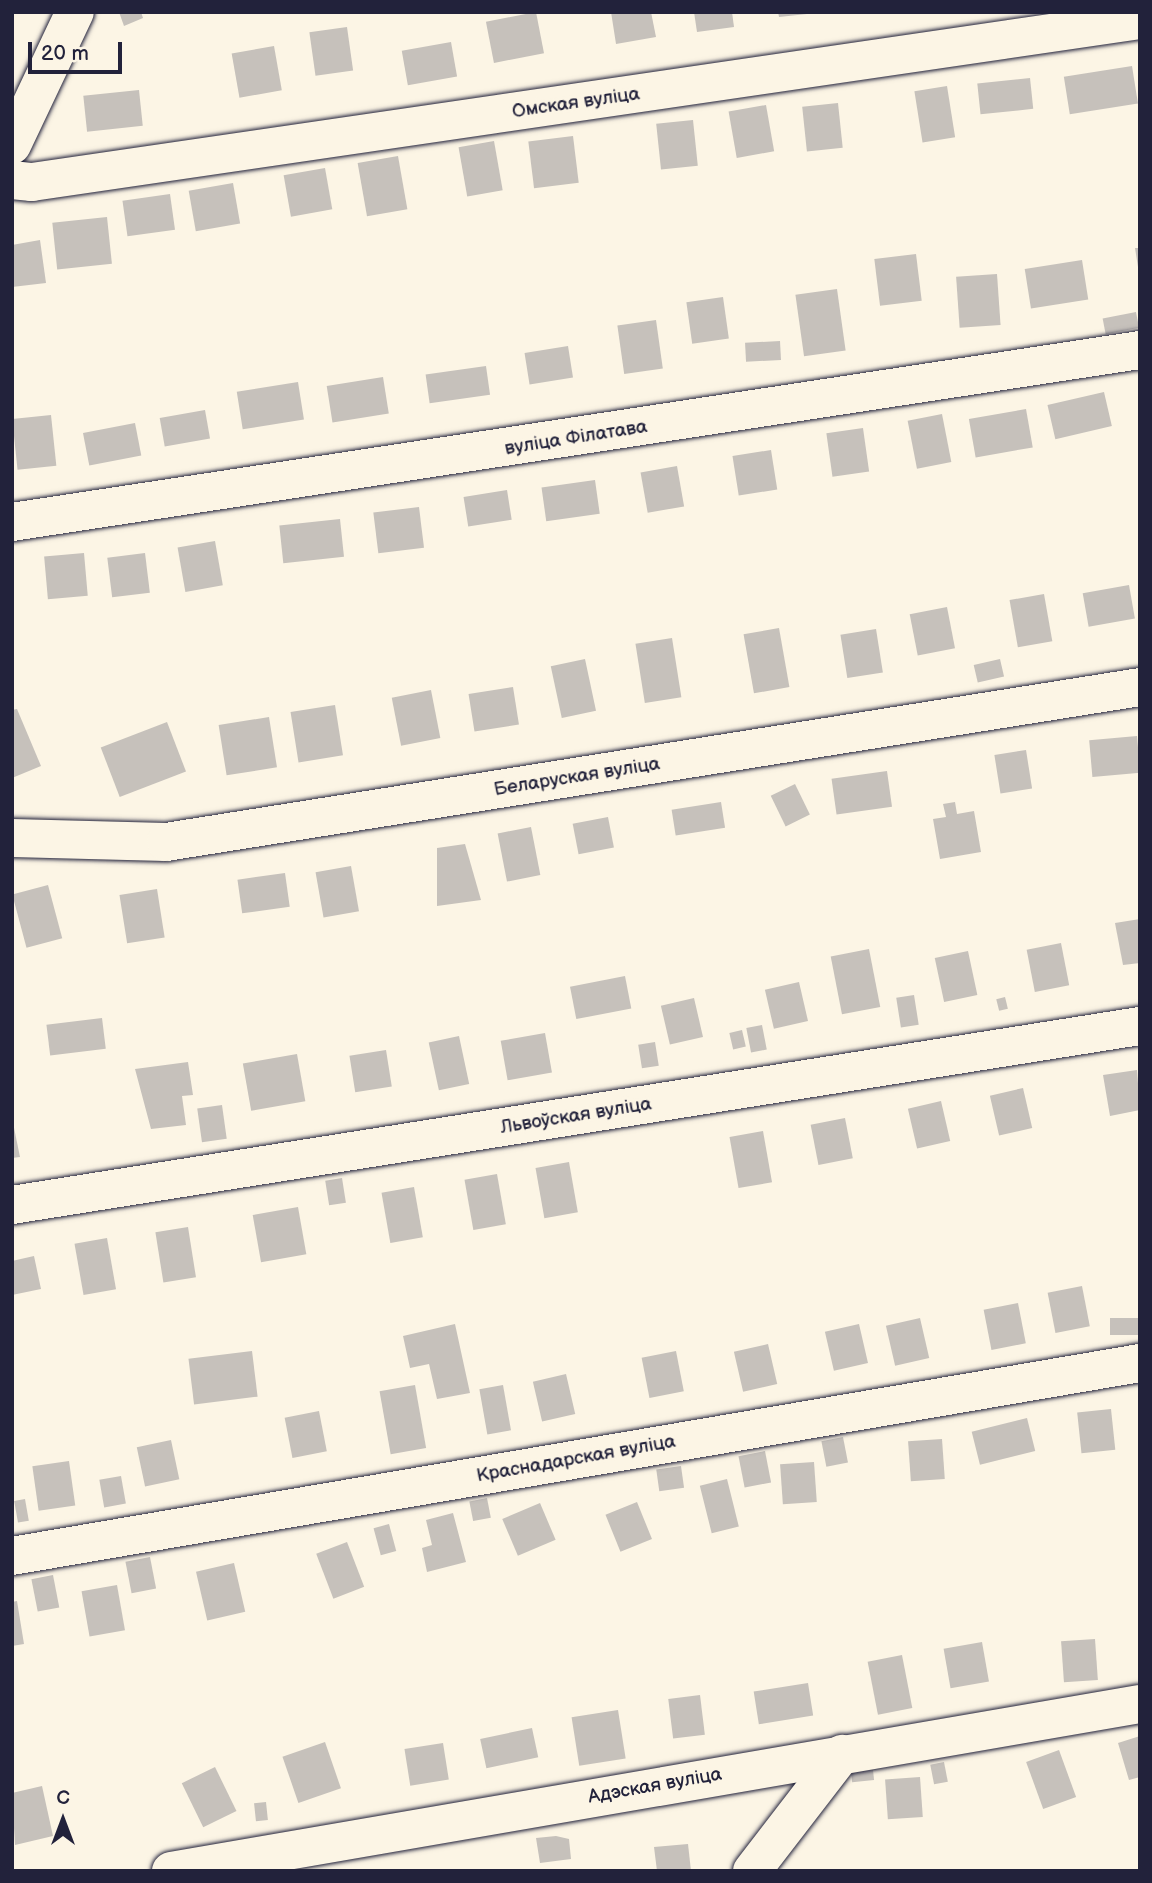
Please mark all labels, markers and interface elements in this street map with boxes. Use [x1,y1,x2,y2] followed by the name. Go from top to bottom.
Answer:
[32,28,126,72] scale bar
[41,41,89,66] text: 20 m
[511,83,641,123] street label: Омская вуліца
[503,415,649,461] street label: вуліца Філатава
[492,753,662,801] street label: Беларуская вуліца
[499,1093,653,1139] street label: Львоўская вуліца
[475,1430,677,1488] street label: Краснадарская вуліца
[586,1763,724,1809] street label: Адэская вуліца
[28,1785,98,1855] north arrow
[56,1787,70,1810] text: С

